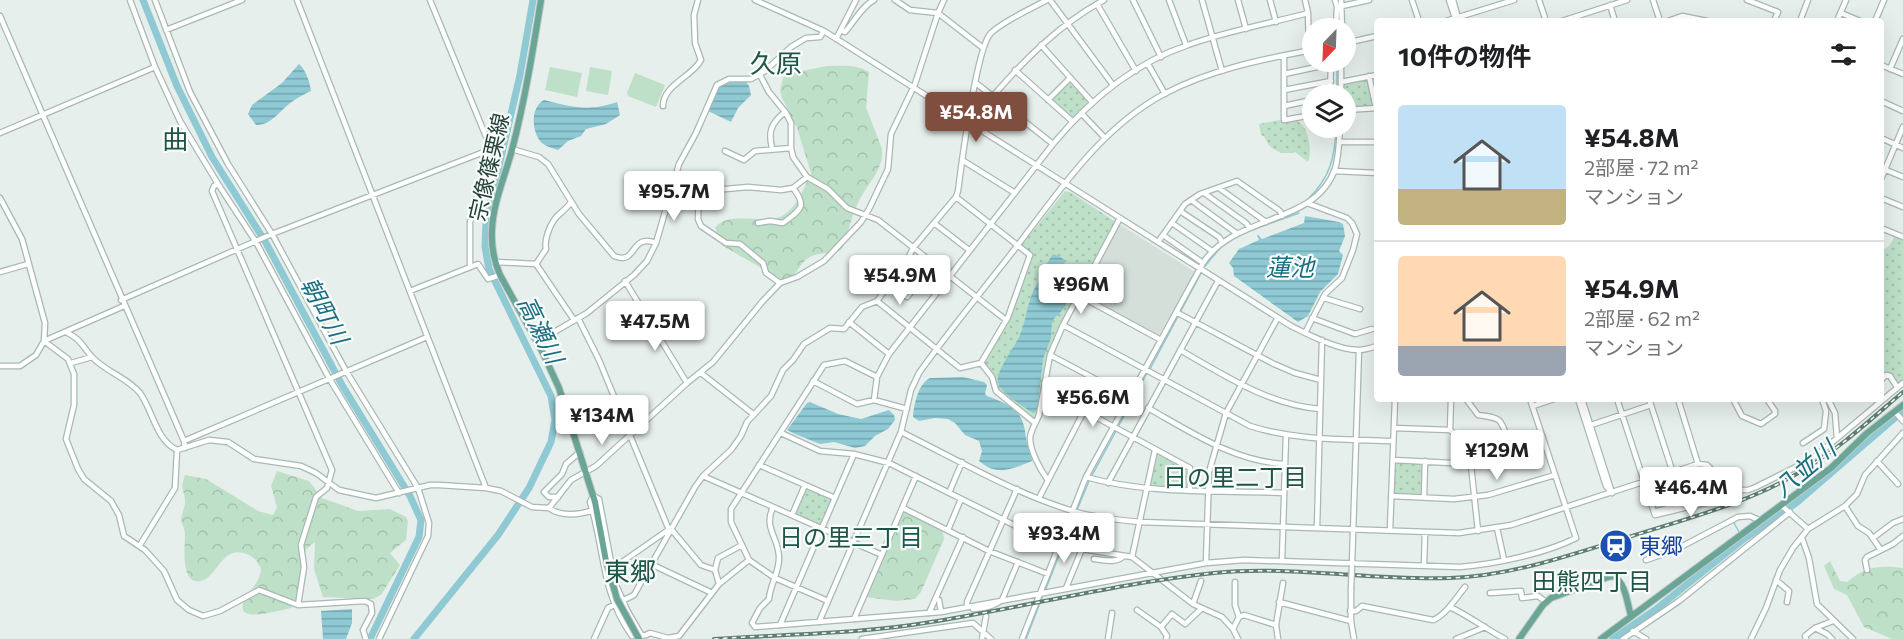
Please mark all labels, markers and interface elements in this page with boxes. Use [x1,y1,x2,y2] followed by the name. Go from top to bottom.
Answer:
[1302,18,1356,72] north arrow
[1302,18,1356,138] map controls
[1827,38,1860,71] icon: filters
[1398,40,1531,71] text: 10件の物件
[750,47,802,78] district label: 久原
[1302,84,1356,138] button: layers
[927,92,1025,143] pin: ¥54.8M
[939,99,1013,123] text: ¥54.8M
[463,110,514,224] street label: 宗像篠栗線
[1584,121,1680,152] text: ¥54.8M
[162,123,188,154] district label: 曲
[1446,129,1518,201] icon: home
[1584,155,1698,179] text: 2部屋 · 72 m²
[625,171,723,222] pin: ¥95.7M
[638,178,710,202] text: ¥95.7M
[1584,184,1684,208] text: マンション
[1266,252,1316,281] water label: 蓮池
[851,255,949,306] pin: ¥54.9M
[863,262,937,286] text: ¥54.9M
[1045,264,1117,315] pin: ¥96M
[1053,271,1109,295] text: ¥96M
[296,272,356,352] water label: 朝町川
[1584,272,1680,303] text: ¥54.9M
[1446,280,1518,352] icon: home
[513,291,571,371] water label: 高瀬川
[606,301,704,352] pin: ¥47.5M
[1584,306,1700,330] text: 2部屋 · 62 m²
[620,308,690,332] text: ¥47.5M
[1584,335,1684,359] text: マンション
[1044,377,1142,428] pin: ¥56.6M
[1056,384,1130,408] text: ¥56.6M
[560,395,644,446] pin: ¥134M
[569,402,635,426] text: ¥134M
[1455,430,1539,481] pin: ¥129M
[1767,432,1843,502] water label: 八並川
[1465,437,1529,461] text: ¥129M
[1163,462,1307,491] district label: 日の里二丁目
[1642,467,1740,518] pin: ¥46.4M
[1654,474,1728,498] text: ¥46.4M
[1015,513,1113,564] pin: ¥93.4M
[1027,520,1101,544] text: ¥93.4M
[779,522,923,551] district label: 日の里三丁目
[1598,528,1634,564] station icon: 東郷
[1639,532,1683,559] place label: 東郷
[604,555,656,586] district label: 東郷
[1532,566,1652,595] district label: 田熊四丁目

